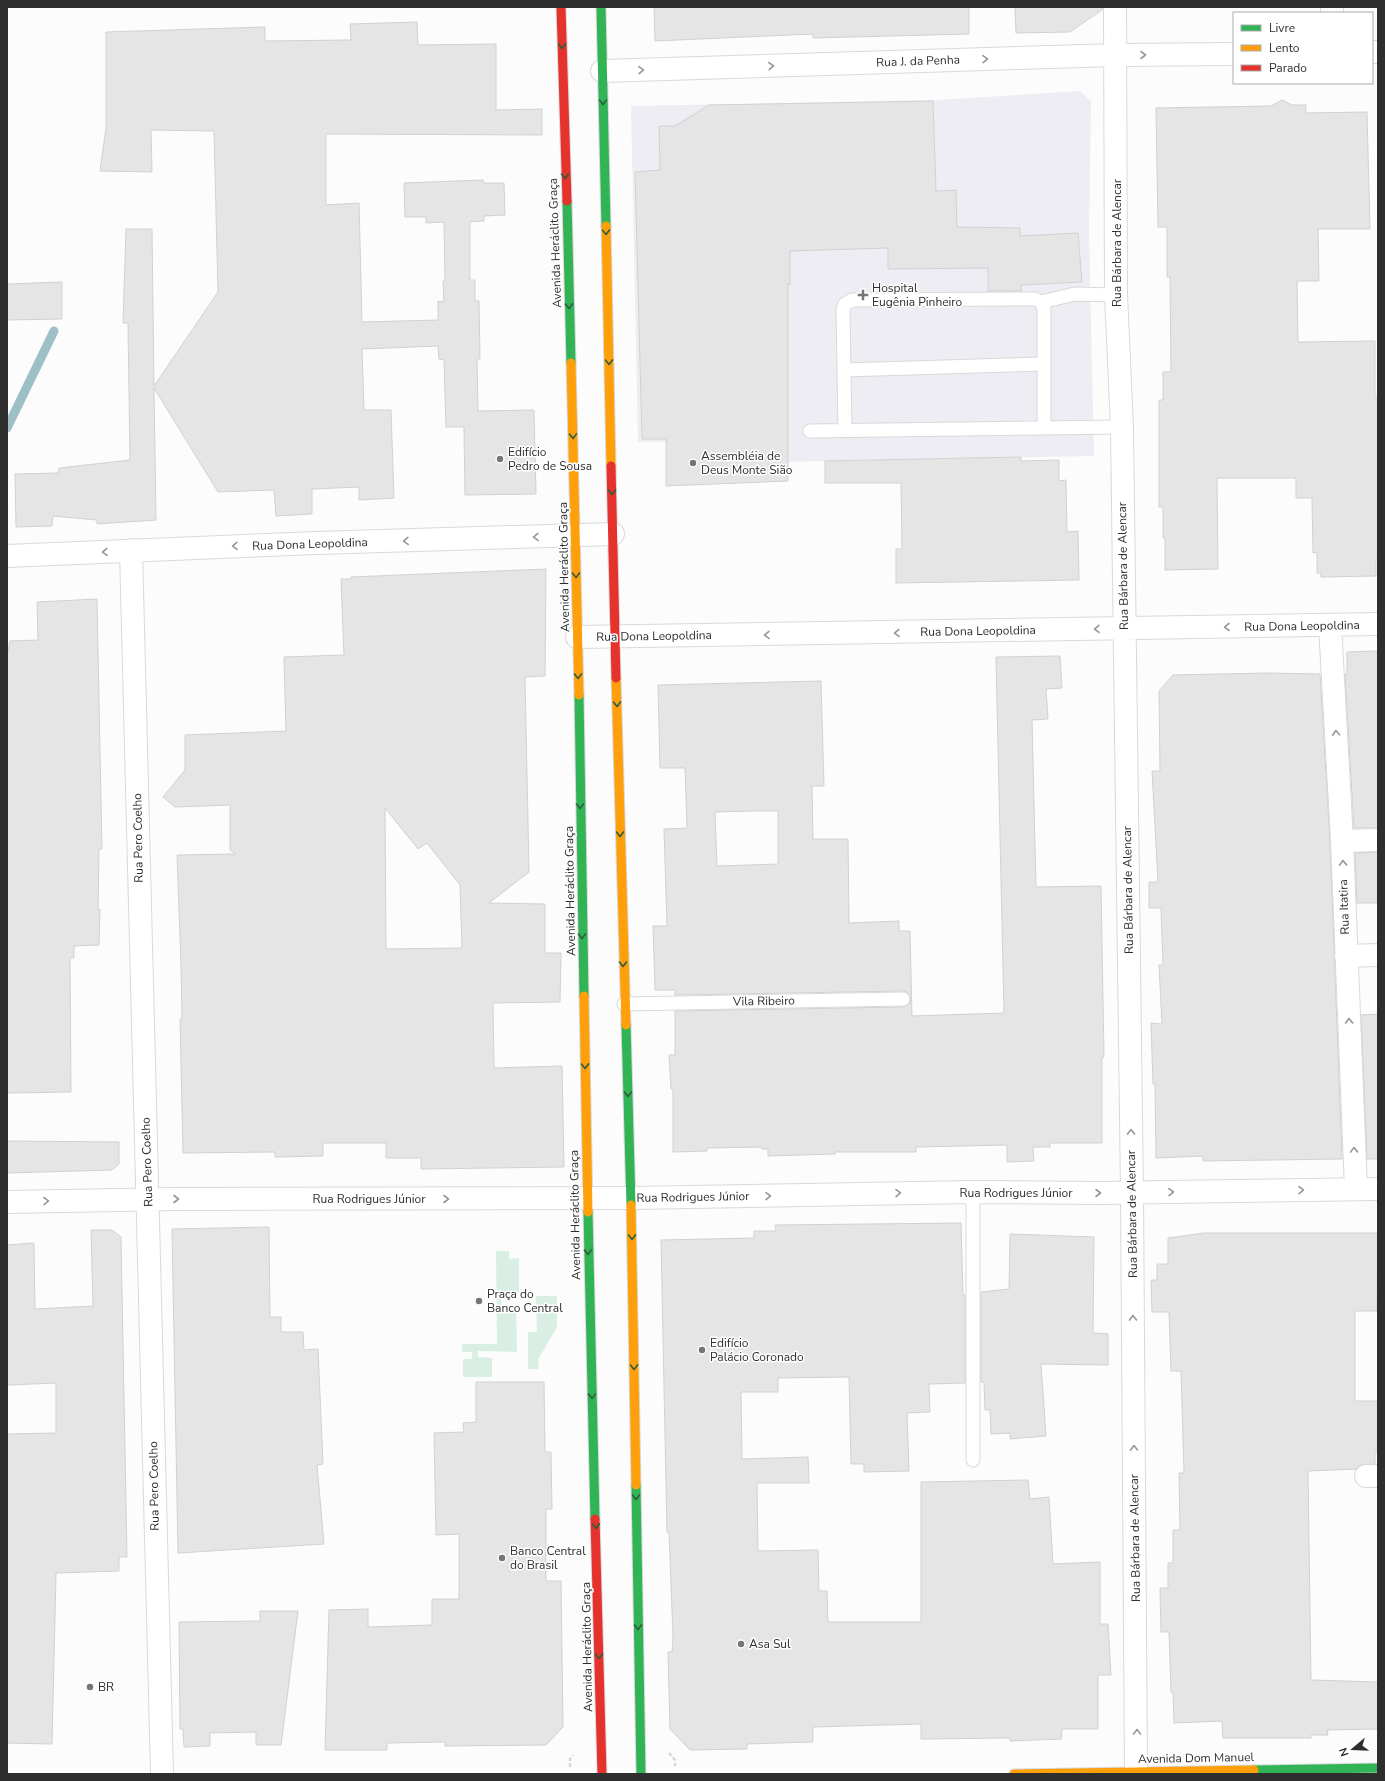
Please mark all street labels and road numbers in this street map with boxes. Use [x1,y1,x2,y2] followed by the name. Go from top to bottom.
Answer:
[876,52,960,70] street label: Rua J. da Penha
[545,178,565,308] street label: Avenida Heráclito Graça
[1109,178,1125,307] street label: Rua Bárbara de Alencar
[1114,501,1132,630] street label: Rua Bárbara de Alencar
[555,502,573,632] street label: Avenida Heráclito Graça
[252,534,368,554] street label: Rua Dona Leopoldina
[1244,617,1360,635] street label: Rua Dona Leopoldina
[920,622,1036,640] street label: Rua Dona Leopoldina
[596,627,712,645] street label: Rua Dona Leopoldina
[129,793,147,883] street label: Rua Pero Coelho
[1119,825,1137,954] street label: Rua Bárbara de Alencar
[561,826,579,956] street label: Avenida Heráclito Graça
[1335,879,1353,935] street label: Rua Itatira
[732,992,795,1010] street label: Vila Ribeiro
[137,1117,157,1207] street label: Rua Pero Coelho
[1123,1149,1141,1278] street label: Rua Bárbara de Alencar
[566,1150,584,1280] street label: Avenida Heráclito Graça
[959,1185,1073,1201] street label: Rua Rodrigues Júnior
[636,1188,750,1206] street label: Rua Rodrigues Júnior
[312,1191,426,1207] street label: Rua Rodrigues Júnior
[145,1441,163,1531] street label: Rua Pero Coelho
[1126,1473,1144,1602] street label: Rua Bárbara de Alencar
[578,1582,596,1712] street label: Avenida Heráclito Graça
[1138,1749,1255,1767] street label: Avenida Dom Manuel

